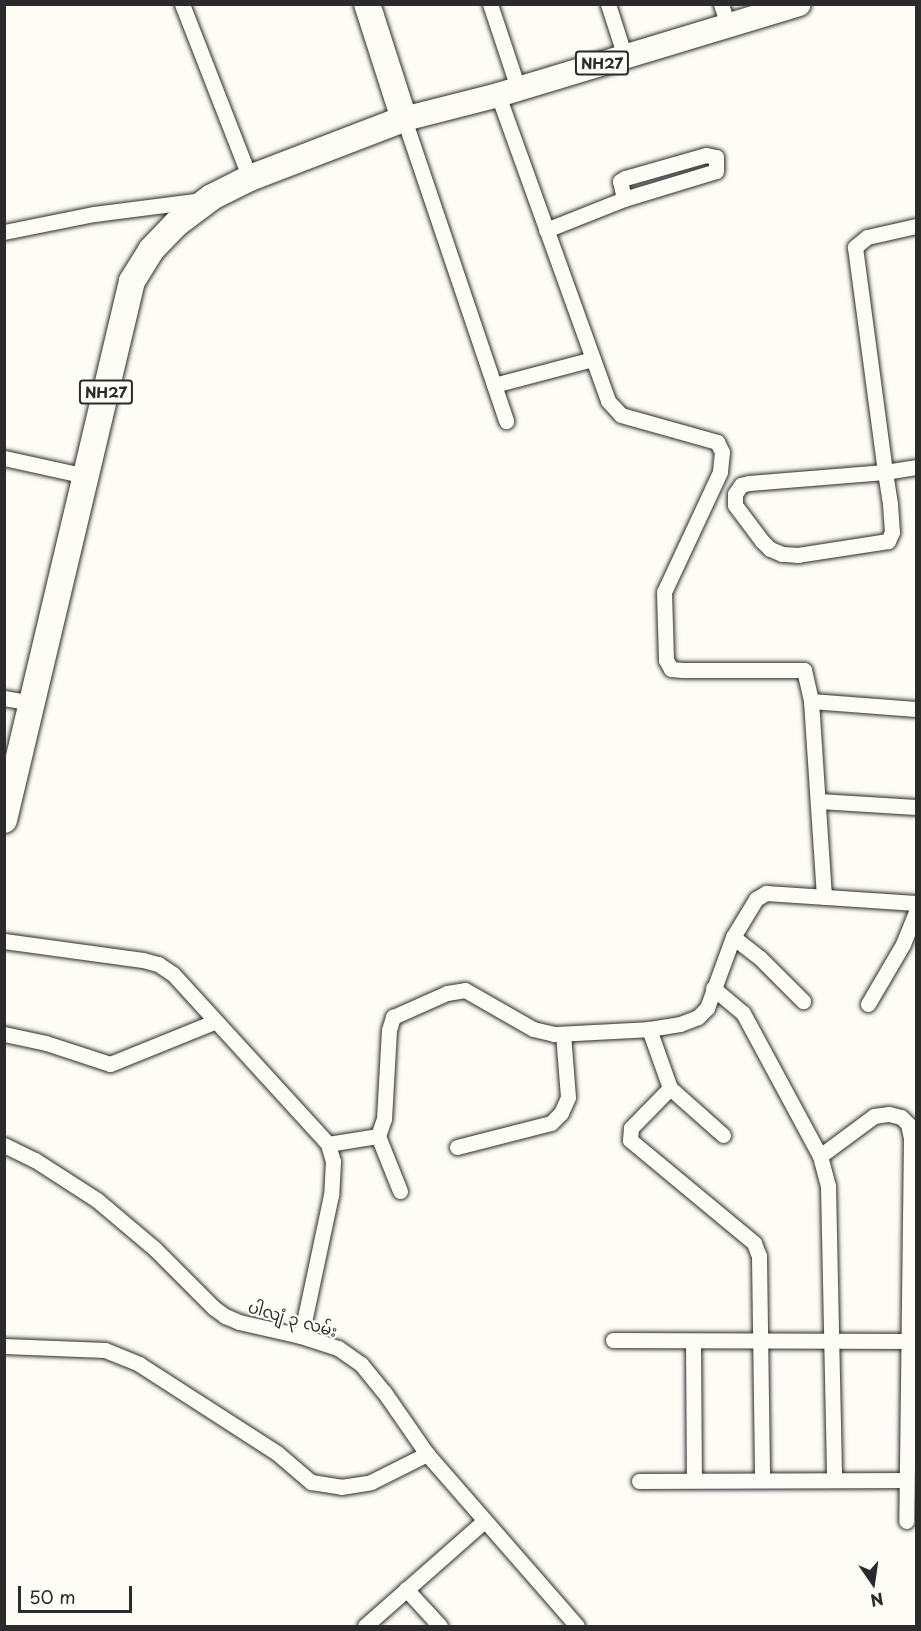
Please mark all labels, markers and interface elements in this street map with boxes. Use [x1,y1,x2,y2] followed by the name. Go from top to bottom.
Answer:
[574,51,630,75] road number: NH27
[78,380,134,404] road number: NH27
[246,1296,340,1340] street label: ပါလျံ ၃ လမ်း
[843,1553,903,1613] north arrow
[21,1574,135,1612] scale bar
[29,1583,76,1610] text: 50 m
[868,1587,886,1614] text: N

